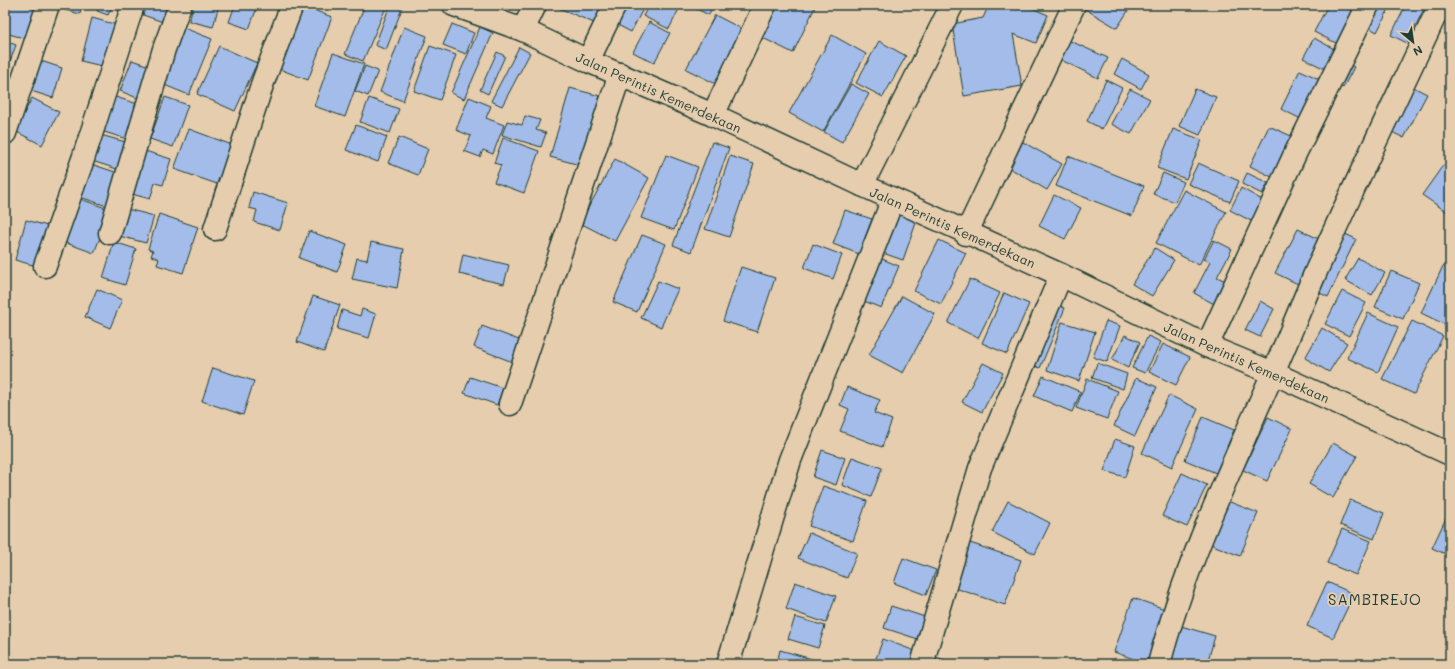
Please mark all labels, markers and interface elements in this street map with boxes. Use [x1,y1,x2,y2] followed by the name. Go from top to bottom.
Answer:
[1393,22,1433,62] north arrow
[1411,43,1425,60] text: N
[574,48,744,136] street label: Jalan Perintis Kemerdekaan
[868,183,1038,271] street label: Jalan Perintis Kemerdekaan
[1162,318,1332,406] street label: Jalan Perintis Kemerdekaan
[1328,589,1422,609] district label: SAMBIREJO

